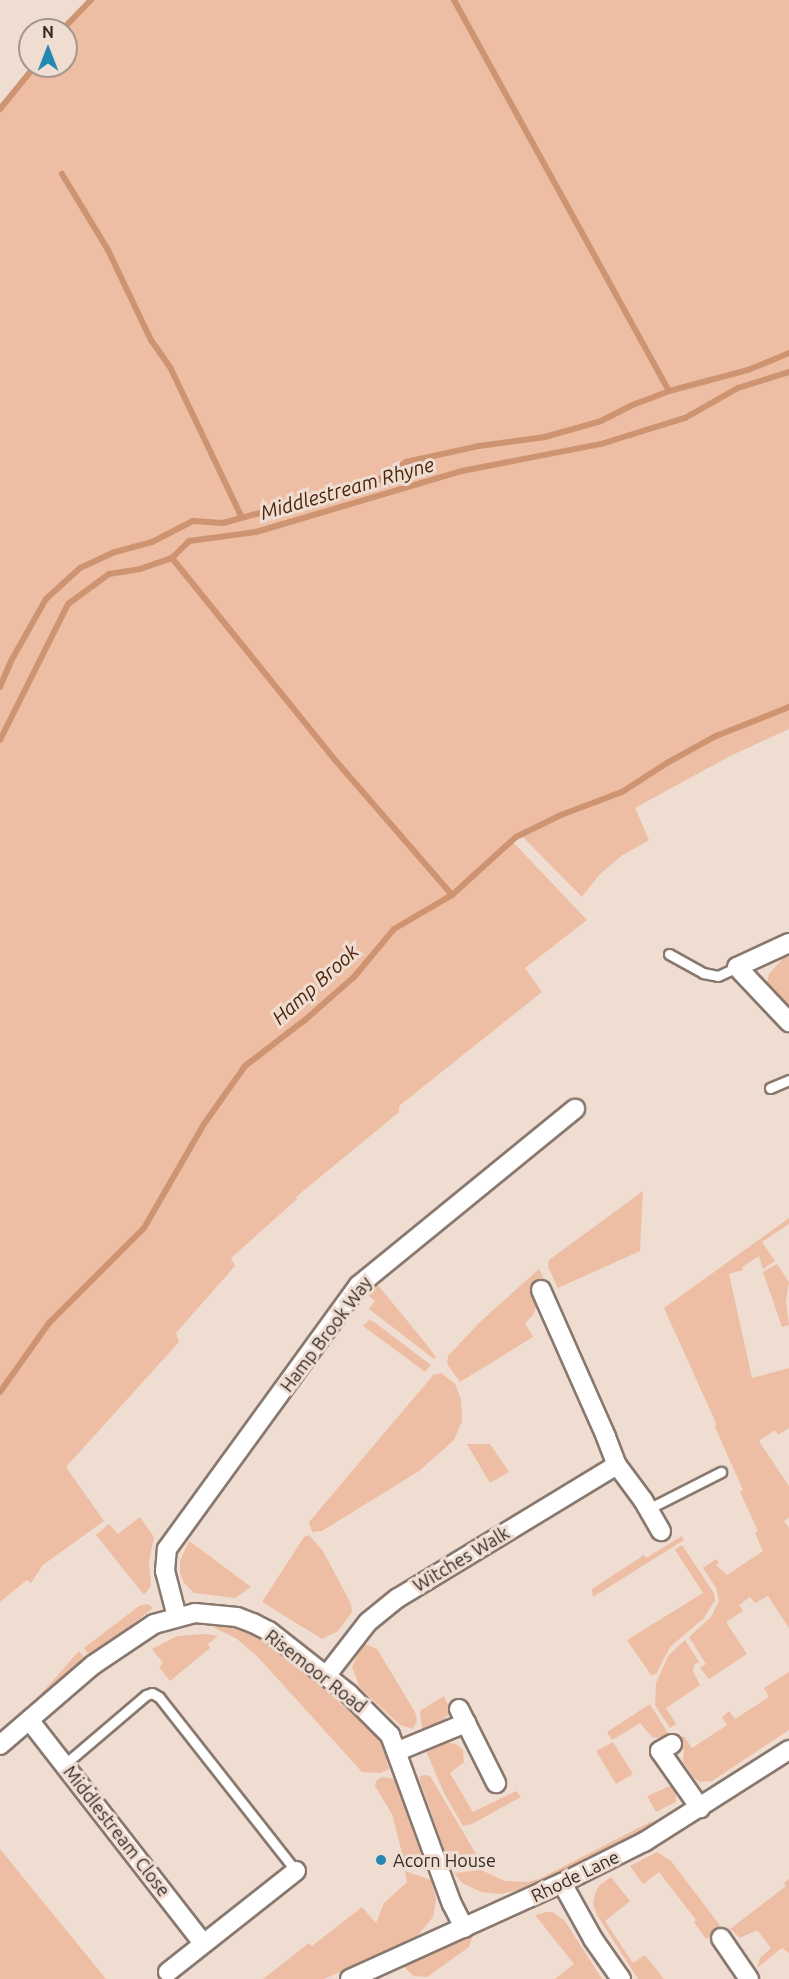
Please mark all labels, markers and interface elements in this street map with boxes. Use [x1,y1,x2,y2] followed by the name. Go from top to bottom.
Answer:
[18,18,78,78] north arrow
[42,23,54,41] text: N
[257,452,437,524] water label: Middlestream Rhyne
[267,939,363,1029] water label: Hamp Brook
[276,1272,376,1396] street label: Hamp Brook Way
[409,1522,513,1596] street label: Witches Walk
[261,1625,371,1717] street label: Risemoor Road
[59,1761,175,1901] street label: Middlestream Close
[527,1845,623,1907] street label: Rhode Lane
[393,1849,496,1871] place label: Acorn House
[374,1853,388,1867] marker: Acorn House

